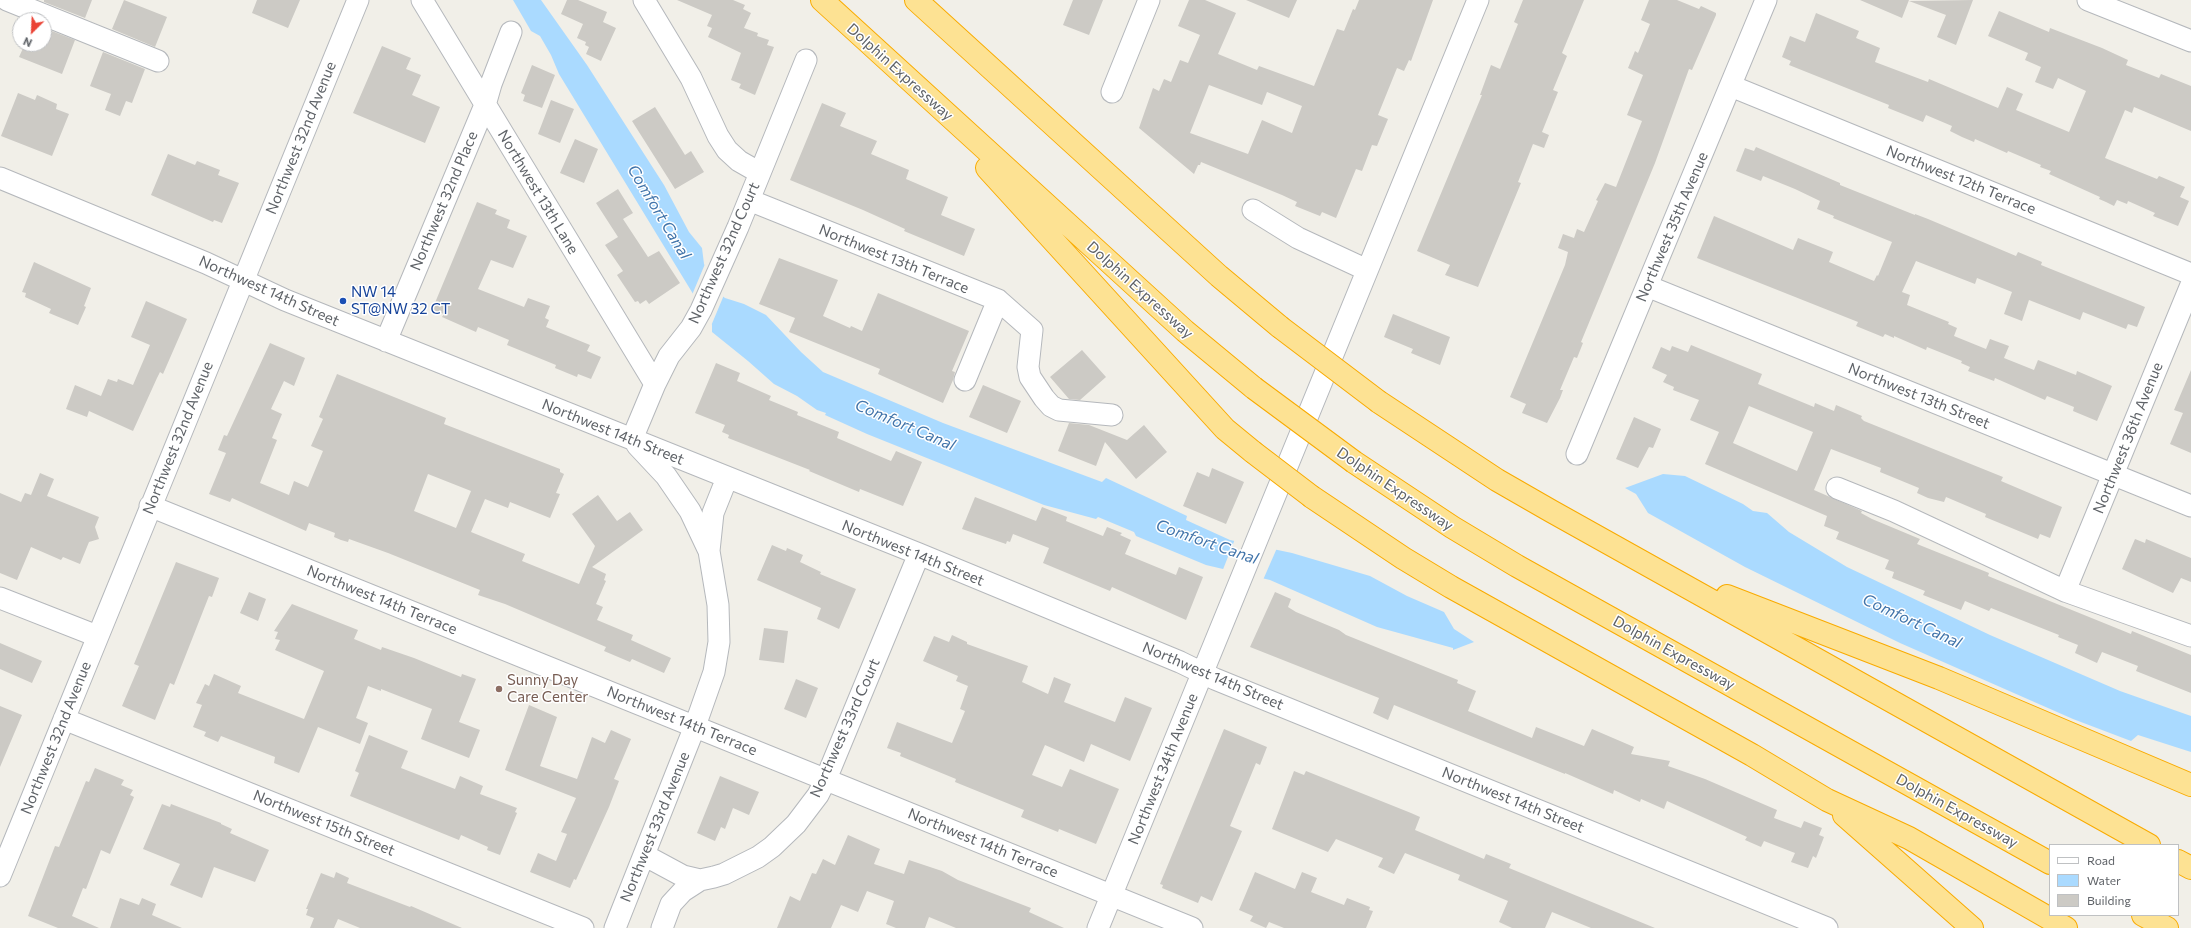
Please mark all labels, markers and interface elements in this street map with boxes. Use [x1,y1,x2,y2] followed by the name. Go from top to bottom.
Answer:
[12,12,52,52] north arrow
[843,20,957,124] street label: Dolphin Expressway
[21,35,34,50] text: N
[262,59,340,217] street label: Northwest 32nd Avenue
[494,127,582,257] street label: Northwest 13th Lane
[406,129,482,273] street label: Northwest 32nd Place
[1883,142,2039,218] street label: Northwest 12th Terrace
[1632,149,1712,305] street label: Northwest 35th Avenue
[623,161,695,263] water label: Comfort Canal
[685,179,763,327] street label: Northwest 32nd Court
[816,221,972,297] street label: Northwest 13th Terrace
[1083,238,1197,342] street label: Dolphin Expressway
[196,252,342,330] street label: Northwest 14th Street
[351,283,450,318] place label: NW 14 ST@NW 32 CT
[338,296,348,306] marker: NW 14 ST@NW 32 CT
[139,359,217,517] street label: Northwest 32nd Avenue
[1845,359,1993,433] street label: Northwest 13th Street
[2089,360,2167,516] street label: Northwest 36th Avenue
[539,395,687,469] street label: Northwest 14th Street
[852,395,958,455] water label: Comfort Canal
[1333,443,1457,535] street label: Dolphin Expressway
[839,516,987,590] street label: Northwest 14th Street
[1153,516,1261,568] water label: Comfort Canal
[304,562,460,638] street label: Northwest 14th Terrace
[1859,590,1965,652] water label: Comfort Canal
[1610,612,1738,694] street label: Dolphin Expressway
[1140,638,1286,714] street label: Northwest 14th Street
[806,656,884,800] street label: Northwest 33rd Court
[17,659,95,817] street label: Northwest 32nd Avenue
[507,671,588,706] place label: Sunny Day Care Center
[604,683,760,759] street label: Northwest 14th Terrace
[494,684,504,694] marker: Sunny Day Care Center
[1124,691,1202,847] street label: Northwest 34th Avenue
[617,749,693,905] street label: Northwest 33rd Avenue
[1439,763,1587,837] street label: Northwest 14th Street
[1893,770,2021,852] street label: Dolphin Expressway
[250,786,398,860] street label: Northwest 15th Street
[905,805,1061,881] street label: Northwest 14th Terrace
[2049,844,2179,916] legend
[2087,853,2115,867] text: Road
[2087,873,2121,887] text: Water
[2087,893,2131,907] text: Building

